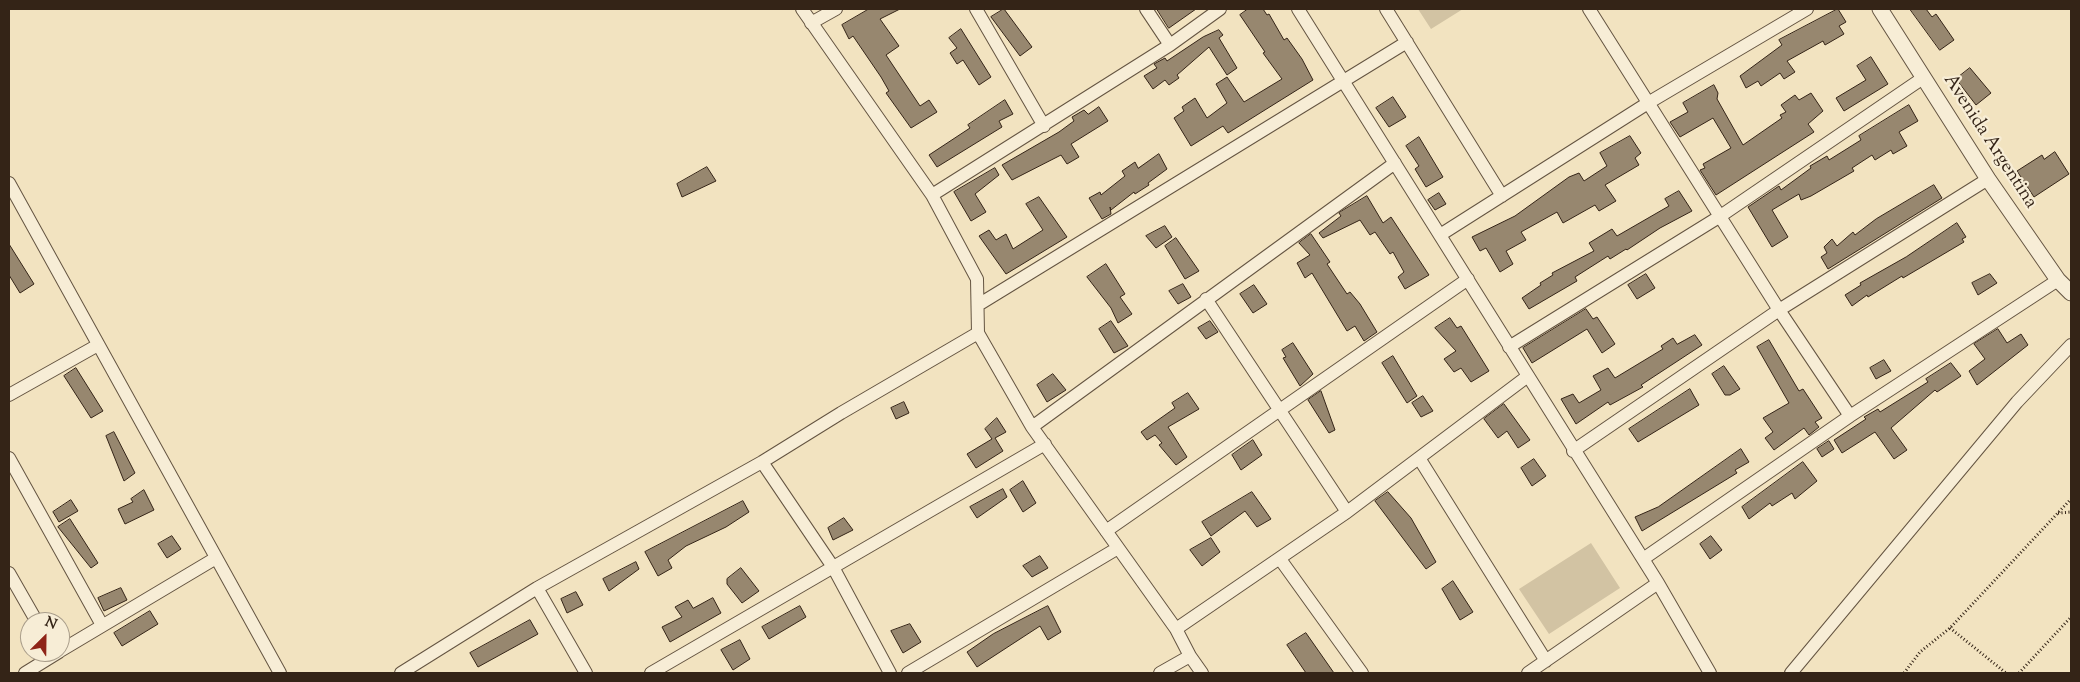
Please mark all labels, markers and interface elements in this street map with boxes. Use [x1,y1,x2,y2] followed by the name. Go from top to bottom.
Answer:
[1937,70,2041,214] street label: Avenida Argentina
[20,612,70,662] north arrow
[41,613,60,636] text: N

